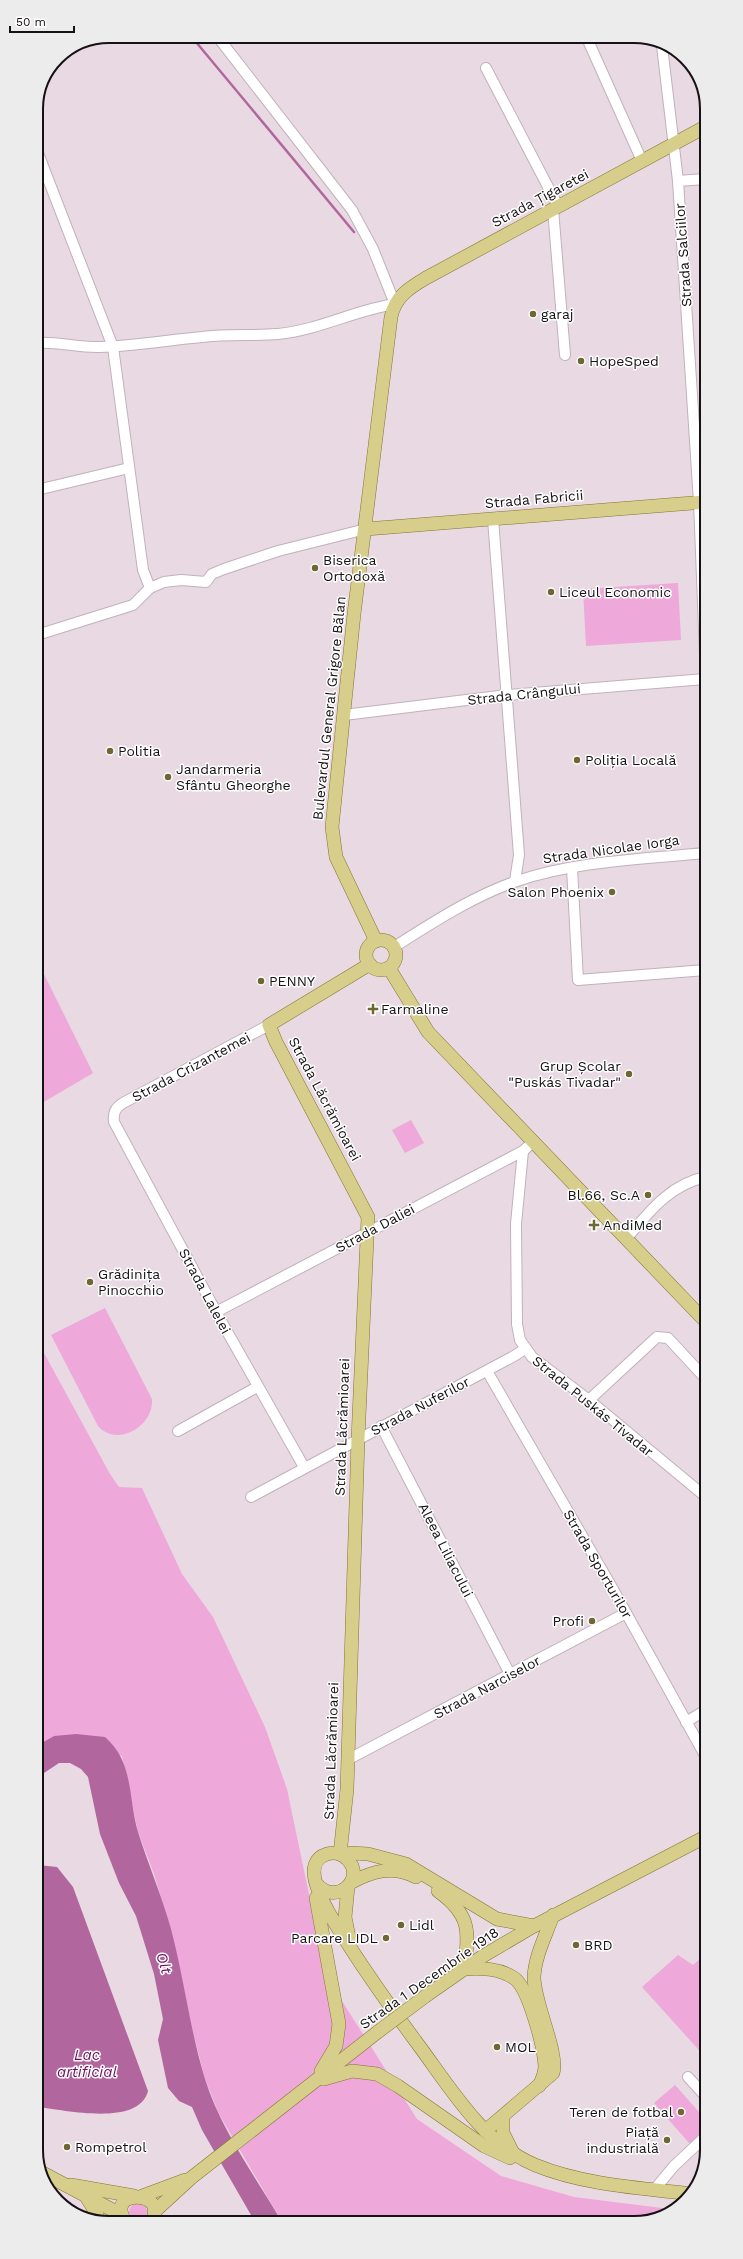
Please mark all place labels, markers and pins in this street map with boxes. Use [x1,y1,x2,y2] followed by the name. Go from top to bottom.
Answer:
[541,306,574,322] place label: garaj
[528,309,538,319] marker: garaj
[589,353,659,369] place label: HopeSped
[576,356,586,366] marker: HopeSped
[323,552,385,584] place label: Biserica Ortodoxă
[310,563,320,573] marker: Biserica Ortodoxă
[559,584,671,600] place label: Liceul Economic
[546,587,556,597] marker: Liceul Economic
[118,743,160,759] place label: Politia
[105,746,115,756] marker: Politia
[585,752,676,769] place label: Poliția Locală
[572,755,582,765] marker: Poliția Locală
[176,761,291,793] place label: Jandarmeria Sfântu Gheorghe
[163,772,173,782] marker: Jandarmeria Sfântu Gheorghe
[508,884,604,900] place label: Salon Phoenix
[607,887,617,897] marker: Salon Phoenix
[269,973,315,989] place label: PENNY
[256,976,266,986] marker: PENNY
[381,1001,448,1017] place label: Farmaline
[368,1004,378,1014] marker: Farmaline
[508,1058,621,1090] place label: Grup Școlar "Puskás Tivadar"
[624,1069,634,1079] marker: Grup Școlar "Puskás Tivadar"
[568,1187,640,1203] place label: Bl.66, Sc.A
[643,1190,653,1200] marker: Bl.66, Sc.A
[603,1217,662,1233] place label: AndiMed
[588,1219,600,1231] marker: AndiMed
[98,1266,164,1298] place label: Grădinița Pinocchio
[85,1277,95,1287] marker: Grădinița Pinocchio
[552,1613,584,1629] place label: Profi
[587,1616,597,1626] marker: Profi
[409,1917,435,1933] place label: Lidl
[396,1920,406,1930] marker: Lidl
[291,1930,378,1946] place label: Parcare LIDL
[381,1933,391,1943] marker: Parcare LIDL
[584,1937,613,1953] place label: BRD
[571,1940,581,1950] marker: BRD
[505,2039,536,2055] place label: MOL
[492,2042,502,2052] marker: MOL
[569,2104,674,2120] place label: Teren de fotbal
[676,2107,686,2117] marker: Teren de fotbal
[586,2124,659,2156] place label: Piață industrială
[662,2135,672,2145] marker: Piață industrială
[75,2139,147,2155] place label: Rompetrol
[62,2142,72,2152] marker: Rompetrol

